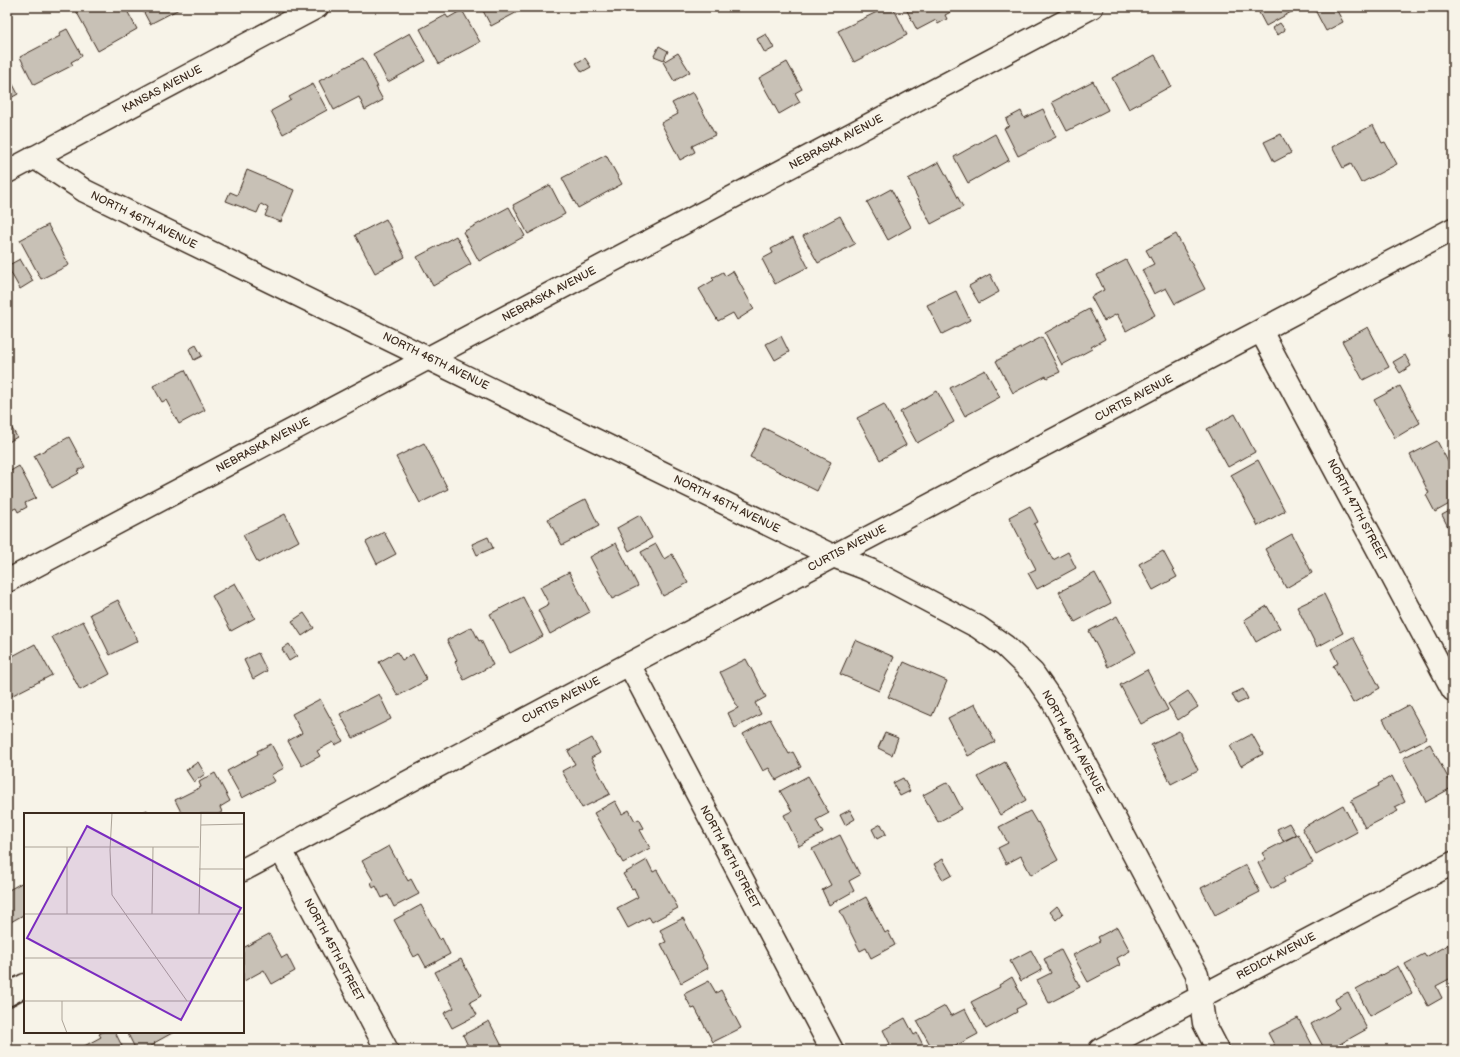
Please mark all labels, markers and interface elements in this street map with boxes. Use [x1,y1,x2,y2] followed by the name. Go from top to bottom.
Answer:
[120,62,204,116] street label: KANSAS AVENUE
[787,112,885,172] street label: NEBRASKA AVENUE
[89,189,199,251] street label: NORTH 46TH AVENUE
[500,264,598,324] street label: NEBRASKA AVENUE
[381,330,491,392] street label: NORTH 46TH AVENUE
[1093,372,1175,424] street label: CURTIS AVENUE
[214,415,312,475] street label: NEBRASKA AVENUE
[1325,457,1390,564] street label: NORTH 47TH STREET
[672,473,782,535] street label: NORTH 46TH AVENUE
[806,522,888,574] street label: CURTIS AVENUE
[520,674,602,726] street label: CURTIS AVENUE
[1039,688,1107,796] street label: NORTH 46TH AVENUE
[697,803,763,911] street label: NORTH 46TH STREET
[24,813,244,1033] inset map
[301,896,367,1004] street label: NORTH 45TH STREET
[1234,930,1318,982] street label: REDICK AVENUE

